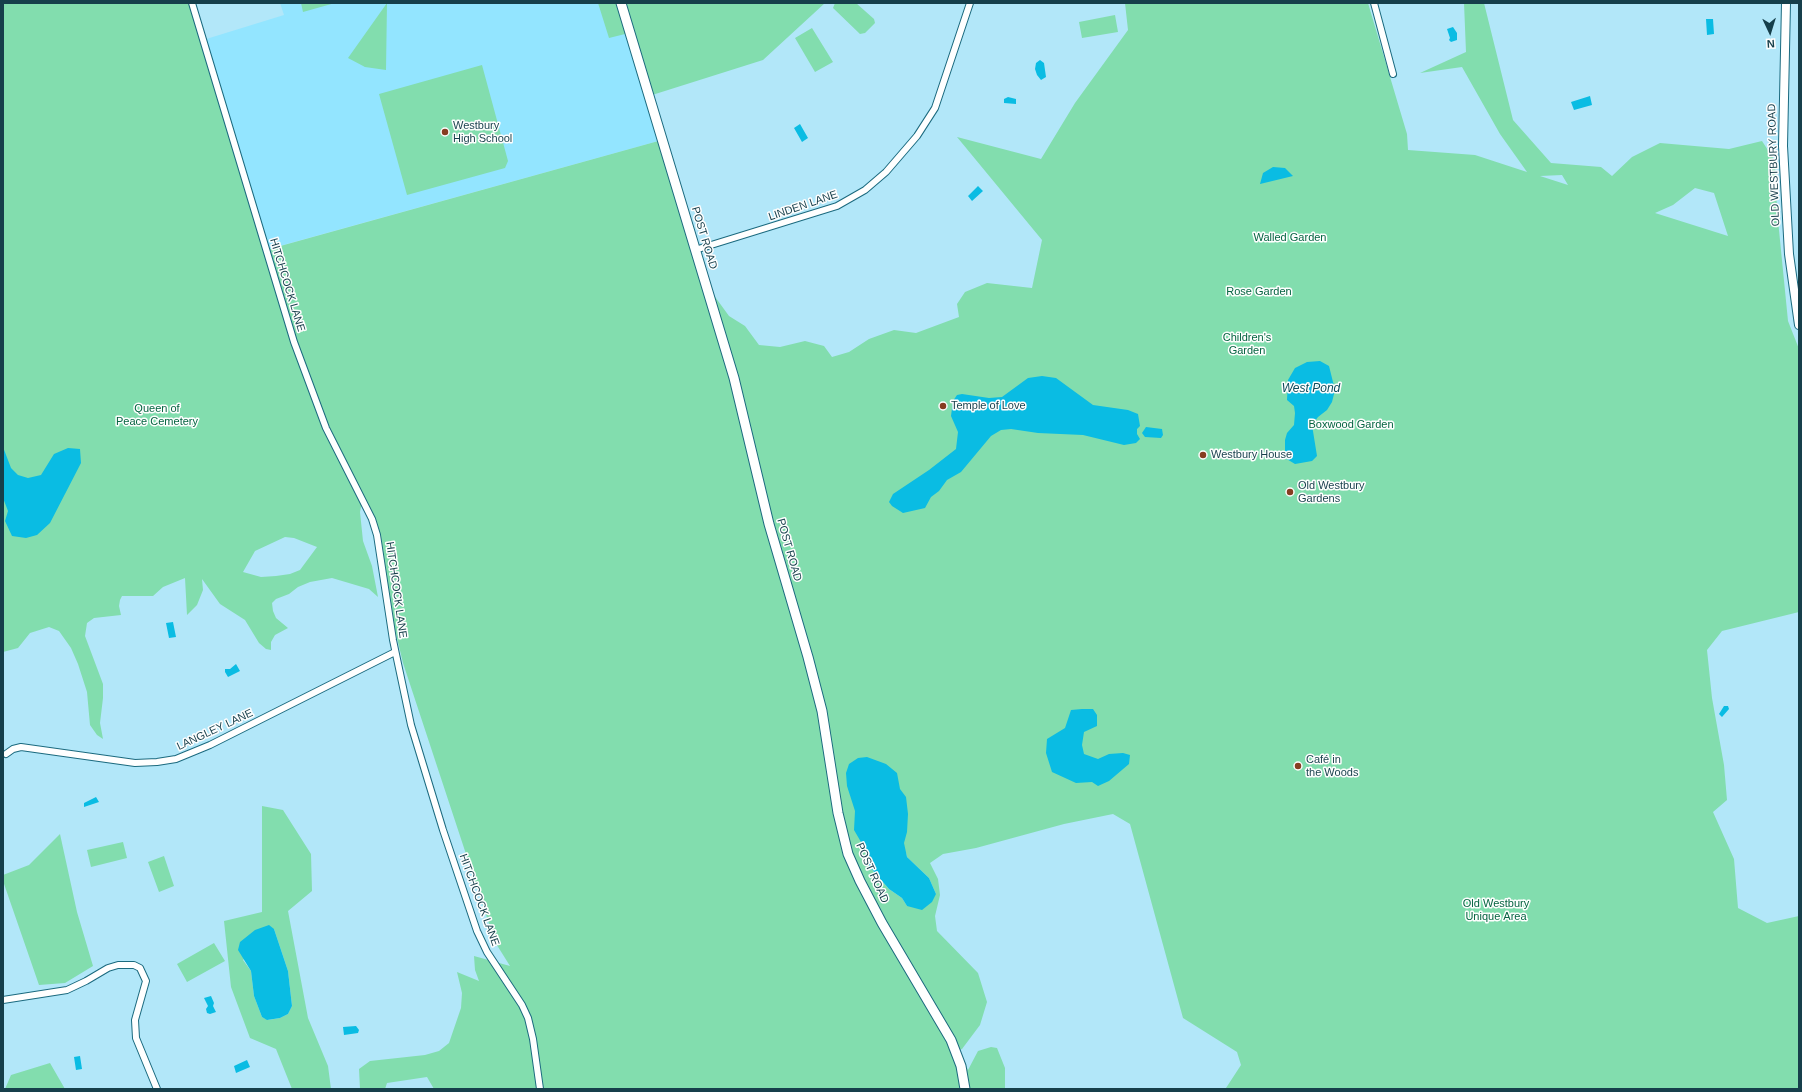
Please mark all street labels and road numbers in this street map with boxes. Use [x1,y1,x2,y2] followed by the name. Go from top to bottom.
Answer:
[1765,103,1783,227] street label: OLD WESTBURY ROAD
[767,188,839,224] street label: LINDEN LANE
[688,205,720,271] street label: POST ROAD
[266,237,308,333] street label: HITCHCOCK LANE
[774,517,804,583] street label: POST ROAD
[383,541,409,639] street label: HITCHCOCK LANE
[175,707,255,753] street label: LANGLEY LANE
[853,841,891,905] street label: POST ROAD
[456,852,502,948] street label: HITCHCOCK LANE

